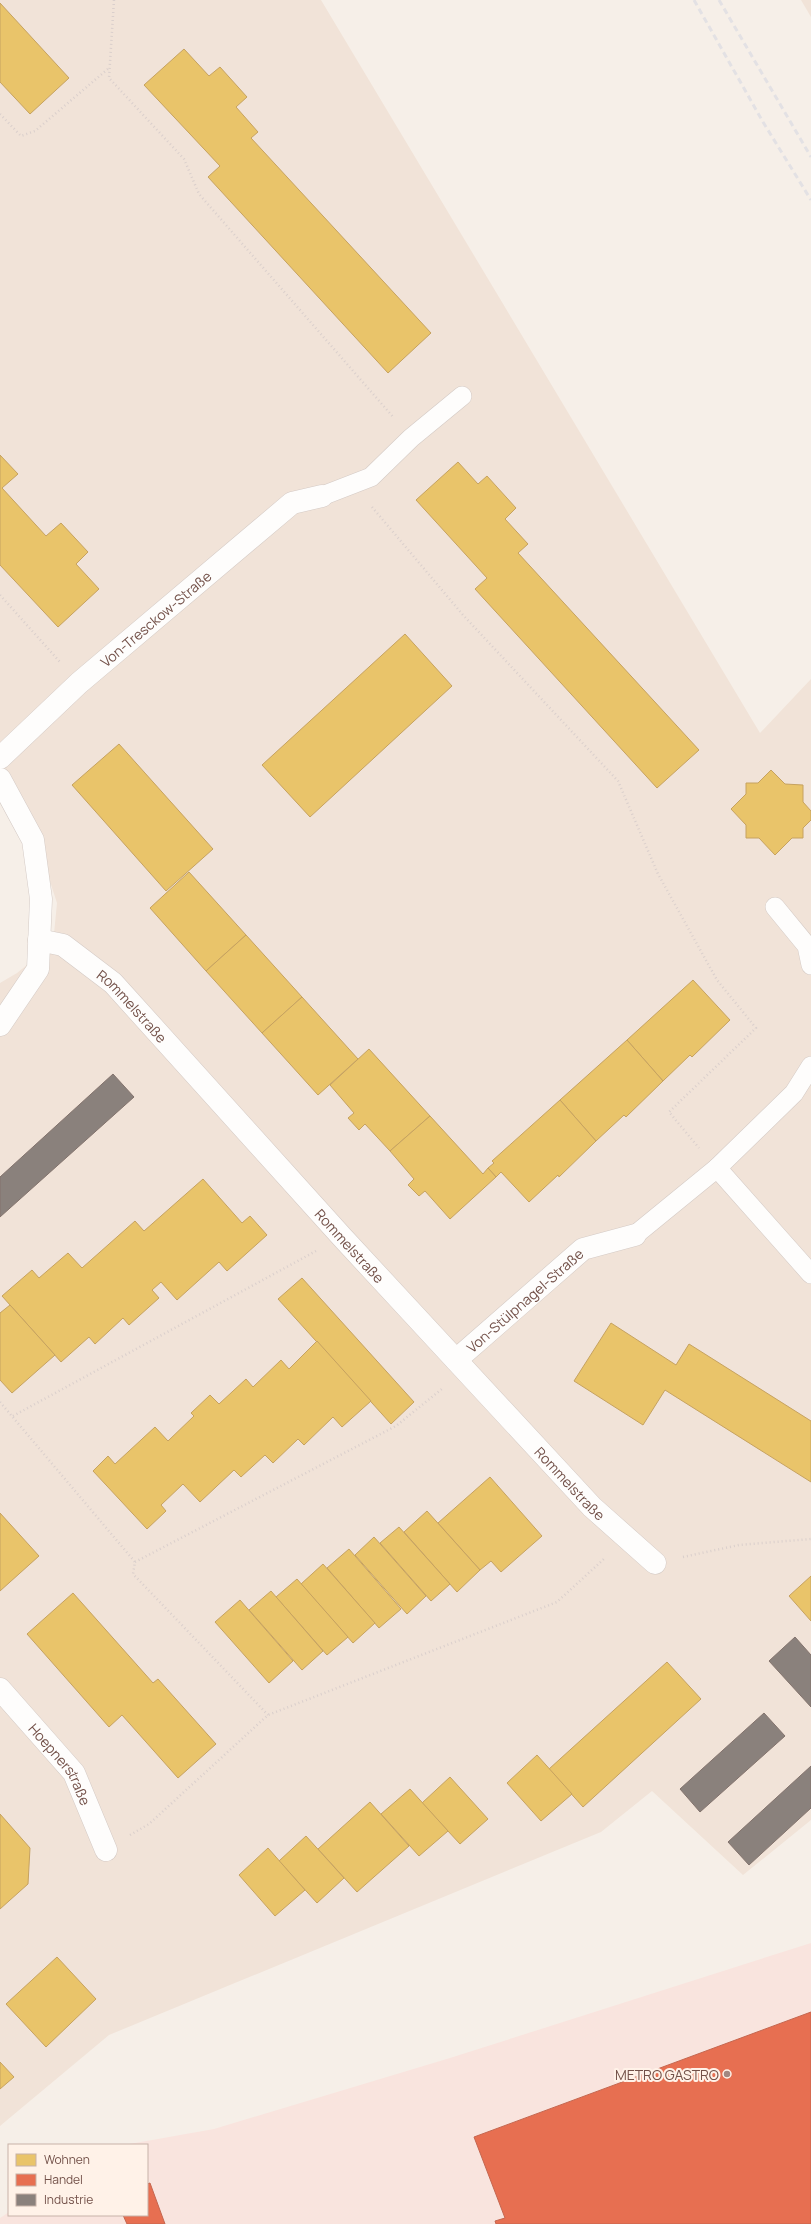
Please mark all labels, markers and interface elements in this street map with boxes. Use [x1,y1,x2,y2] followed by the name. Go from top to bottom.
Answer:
[96,566,215,671] street label: Von-Tresckow-Straße
[93,965,172,1046] street label: Rommelstraße
[311,1204,389,1287] street label: Rommelstraße
[462,1244,587,1356] street label: Von-Stülpnagel-Straße
[531,1442,609,1524] street label: Rommelstraße
[25,1719,96,1808] street label: Hoepnerstraße
[615,2065,719,2084] place label: METRO GASTRO
[722,2069,732,2079] marker: METRO GASTRO
[8,2144,148,2216] legend
[44,2151,90,2168] text: Wohnen
[44,2171,83,2188] text: Handel
[44,2191,93,2208] text: Industrie

